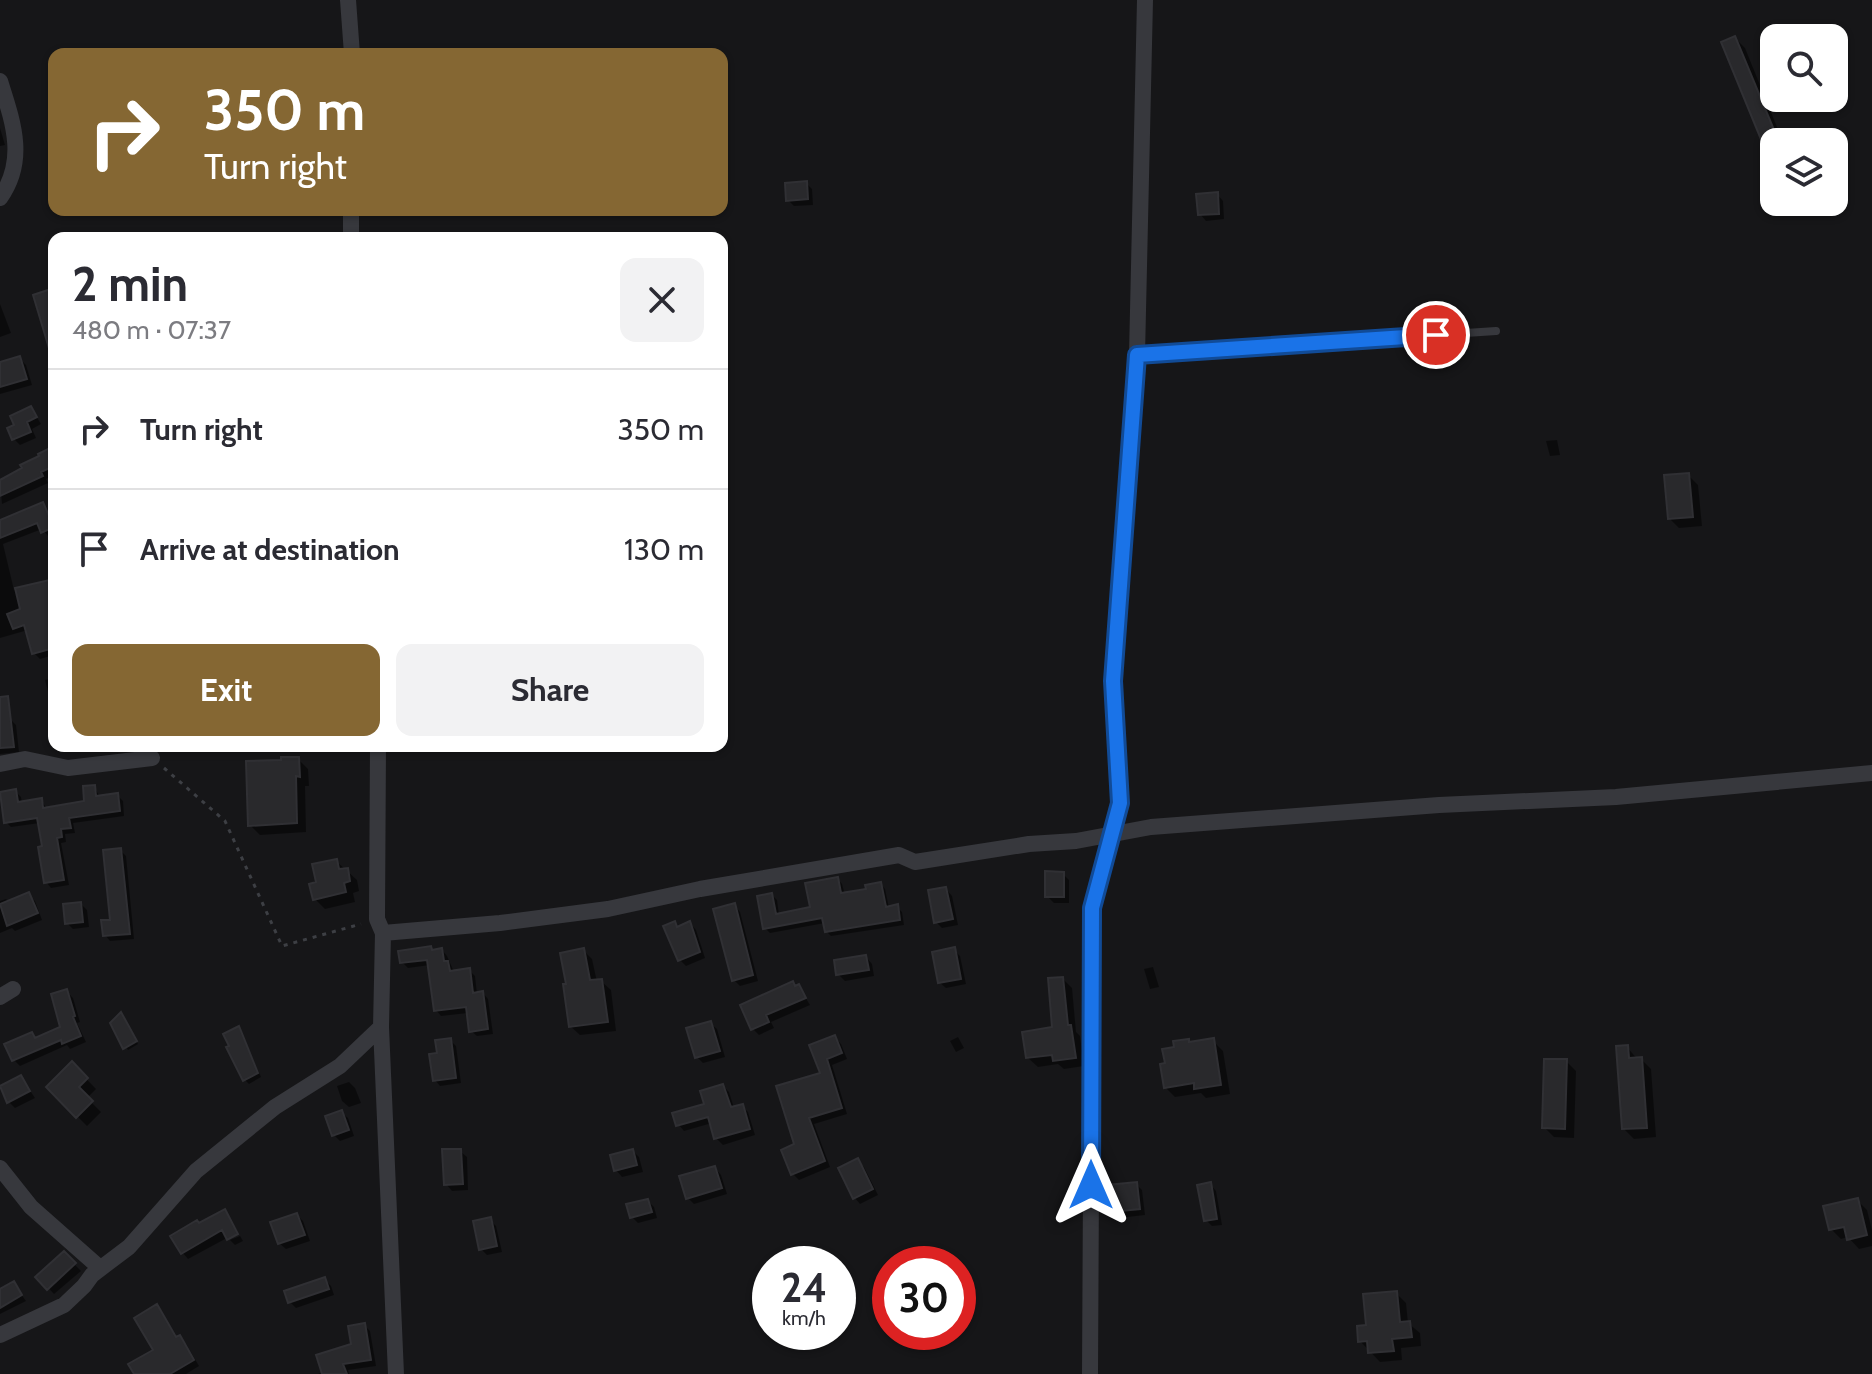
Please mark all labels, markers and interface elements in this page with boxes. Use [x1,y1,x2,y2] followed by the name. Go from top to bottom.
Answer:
[1760,24,1848,216] map controls
[1760,24,1848,112] button: search
[204,76,365,144] text: 350 m
[72,80,176,184] icon: right
[1760,128,1848,216] button: layers
[204,144,347,188] text: Turn right
[72,255,188,313] text: 2 min
[620,258,704,342] button: close
[1402,301,1470,369] pin
[1414,313,1458,357] icon: arrive
[72,314,231,346] text: 480 m · 07:37
[72,407,116,451] icon: right
[140,411,263,448] text: Turn right
[618,411,704,448] text: 350 m
[72,527,116,571] icon: arrive
[140,531,400,568] text: Arrive at destination
[624,531,704,568] text: 130 m
[72,644,380,736] button: Exit
[396,644,704,736] button: Share
[1049,1143,1133,1227] position arrow
[872,1246,976,1350] speed limit sign: 30
[781,1263,827,1312] text: 24
[782,1306,826,1330] text: km/h

